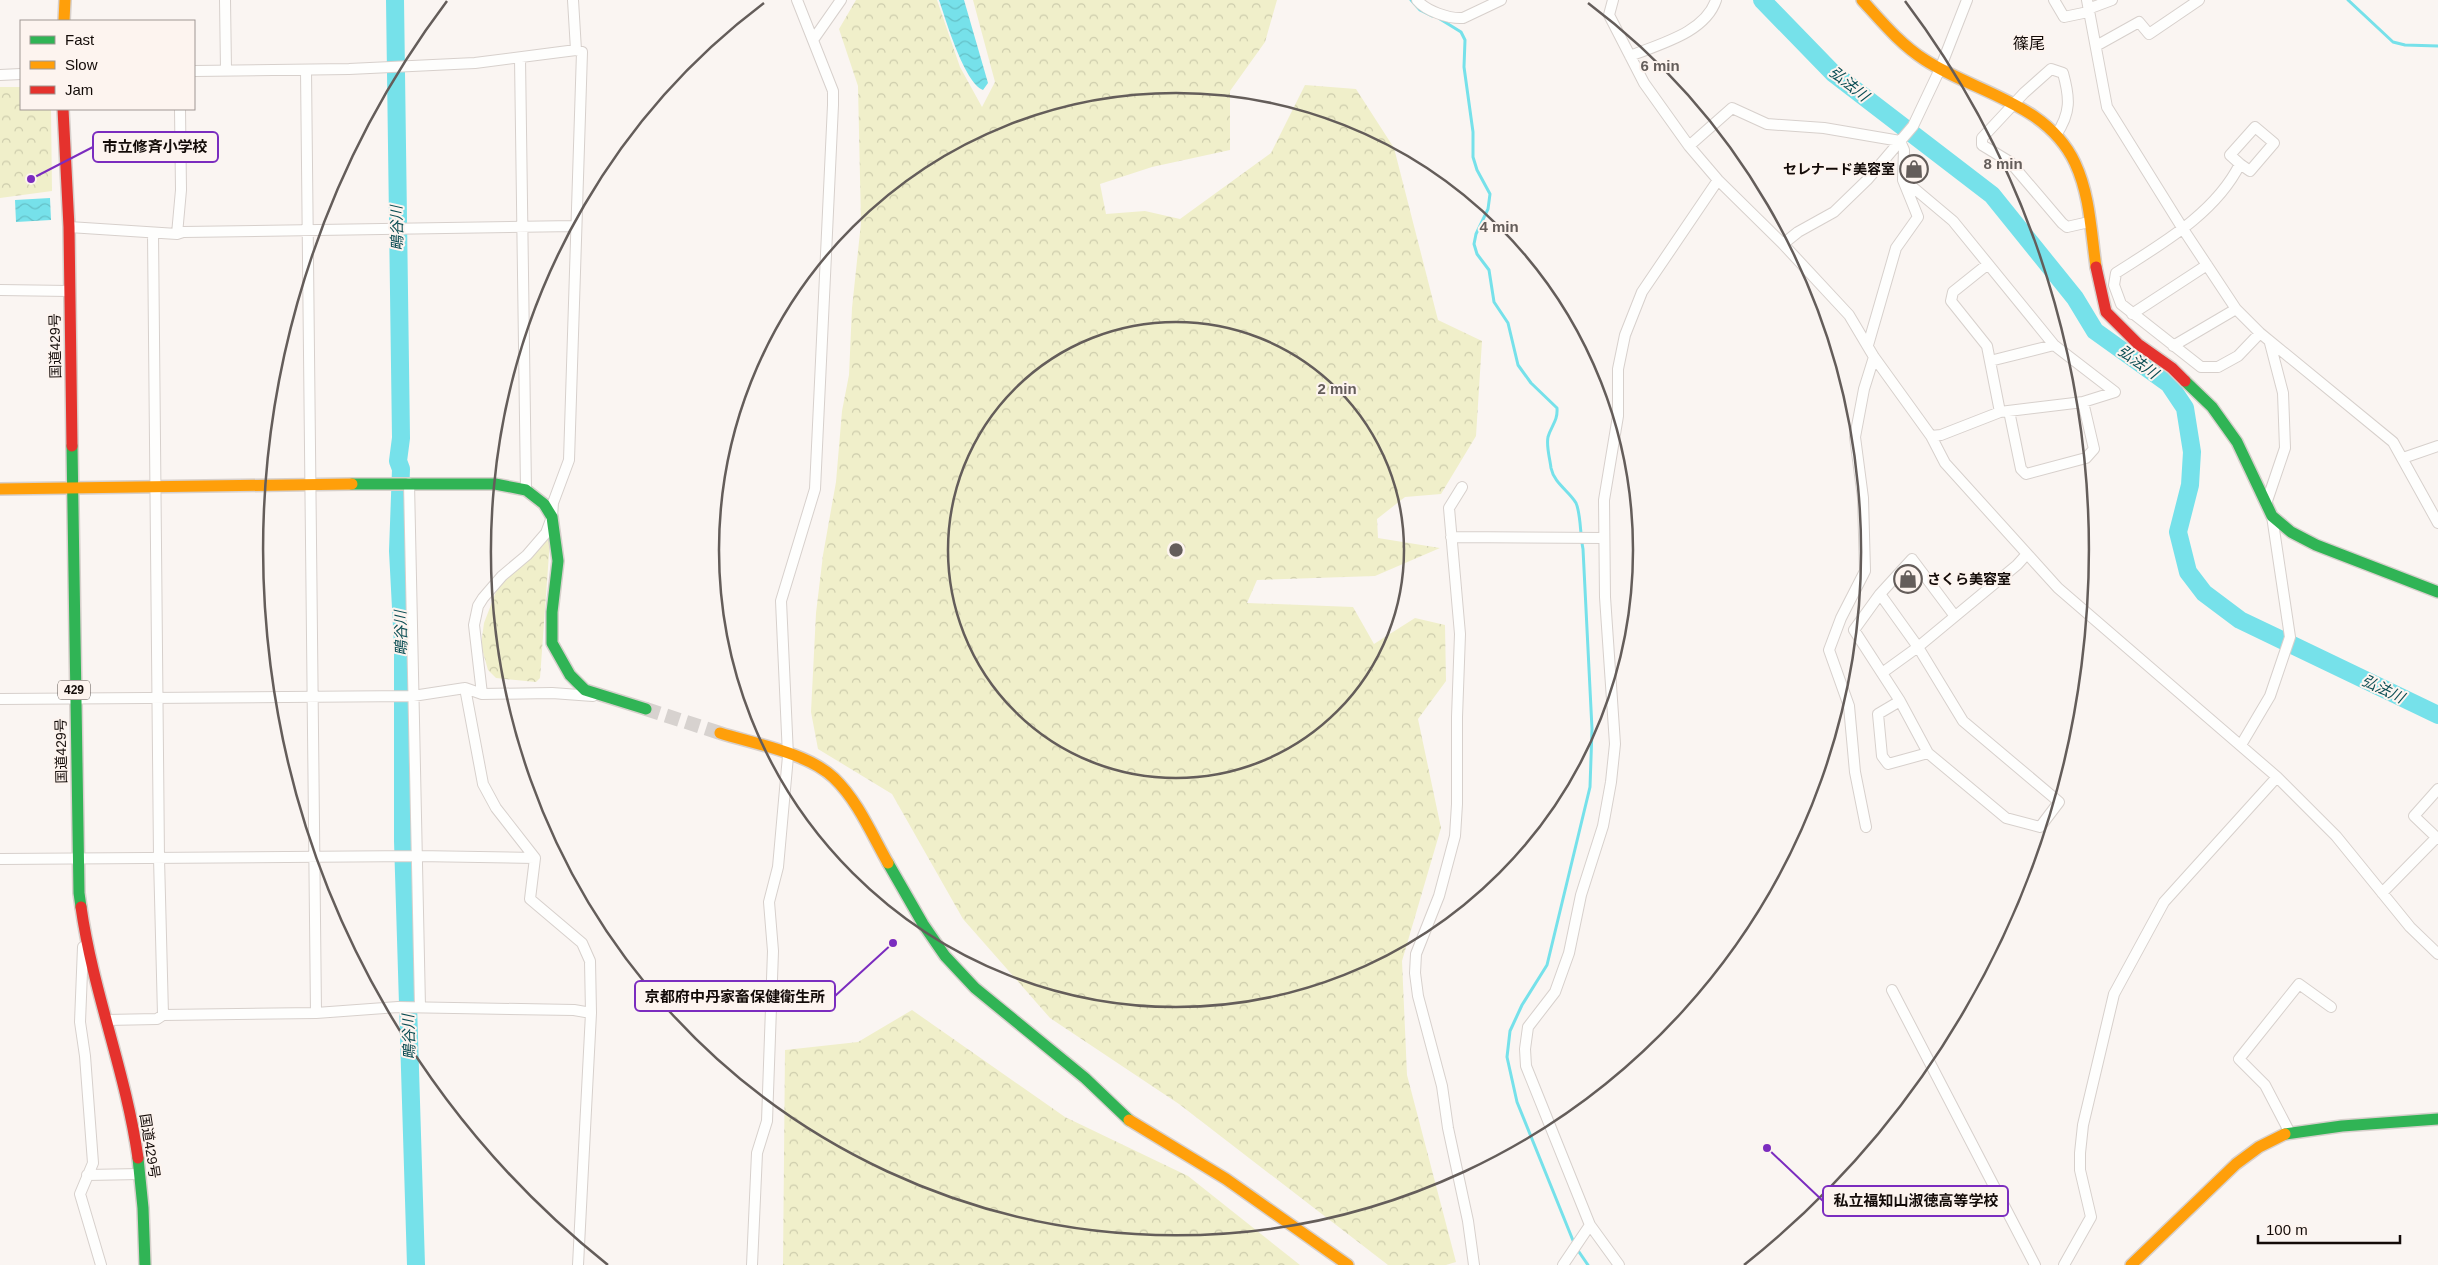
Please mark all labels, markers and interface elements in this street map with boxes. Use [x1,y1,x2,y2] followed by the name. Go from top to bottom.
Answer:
[20,20,195,110] legend
[65,31,95,48] text: Fast
[2013,35,2045,52] district label: 篠尾
[65,56,98,73] text: Slow
[1640,57,1680,74] text: 6 min
[1826,63,1874,106] water label: 弘法川
[65,81,93,98] text: Jam
[93,132,218,162] callout: 市立修斉小学校
[102,138,208,155] text: 市立修斉小学校
[1899,154,1929,184] shop icon: セレナード美容室
[1983,155,2023,172] text: 8 min
[1783,161,1895,177] place label: セレナード美容室
[388,203,405,251] water label: 鴫谷川
[1479,218,1519,235] text: 4 min
[46,313,64,379] street label: 国道429号
[2115,341,2163,383] water label: 弘法川
[1317,380,1357,397] text: 2 min
[1167,541,1185,559] centre of rings
[1893,564,1923,594] shop icon: さくら美容室
[1927,571,2011,587] place label: さくら美容室
[392,608,409,656] water label: 鴫谷川
[2359,671,2409,707] water label: 弘法川
[58,680,90,700] road number: 429
[52,718,70,784] street label: 国道429号
[635,981,835,1011] callout: 京都府中丹家畜保健衛生所
[645,988,825,1005] text: 京都府中丹家畜保健衛生所
[399,1012,418,1060] water label: 鴫谷川
[137,1112,163,1180] street label: 国道429号
[1823,1186,2008,1216] callout: 私立福知山淑徳高等学校
[1833,1192,1999,1209] text: 私立福知山淑徳高等学校
[2258,1212,2400,1244] scale bar
[2266,1221,2308,1238] text: 100 m

